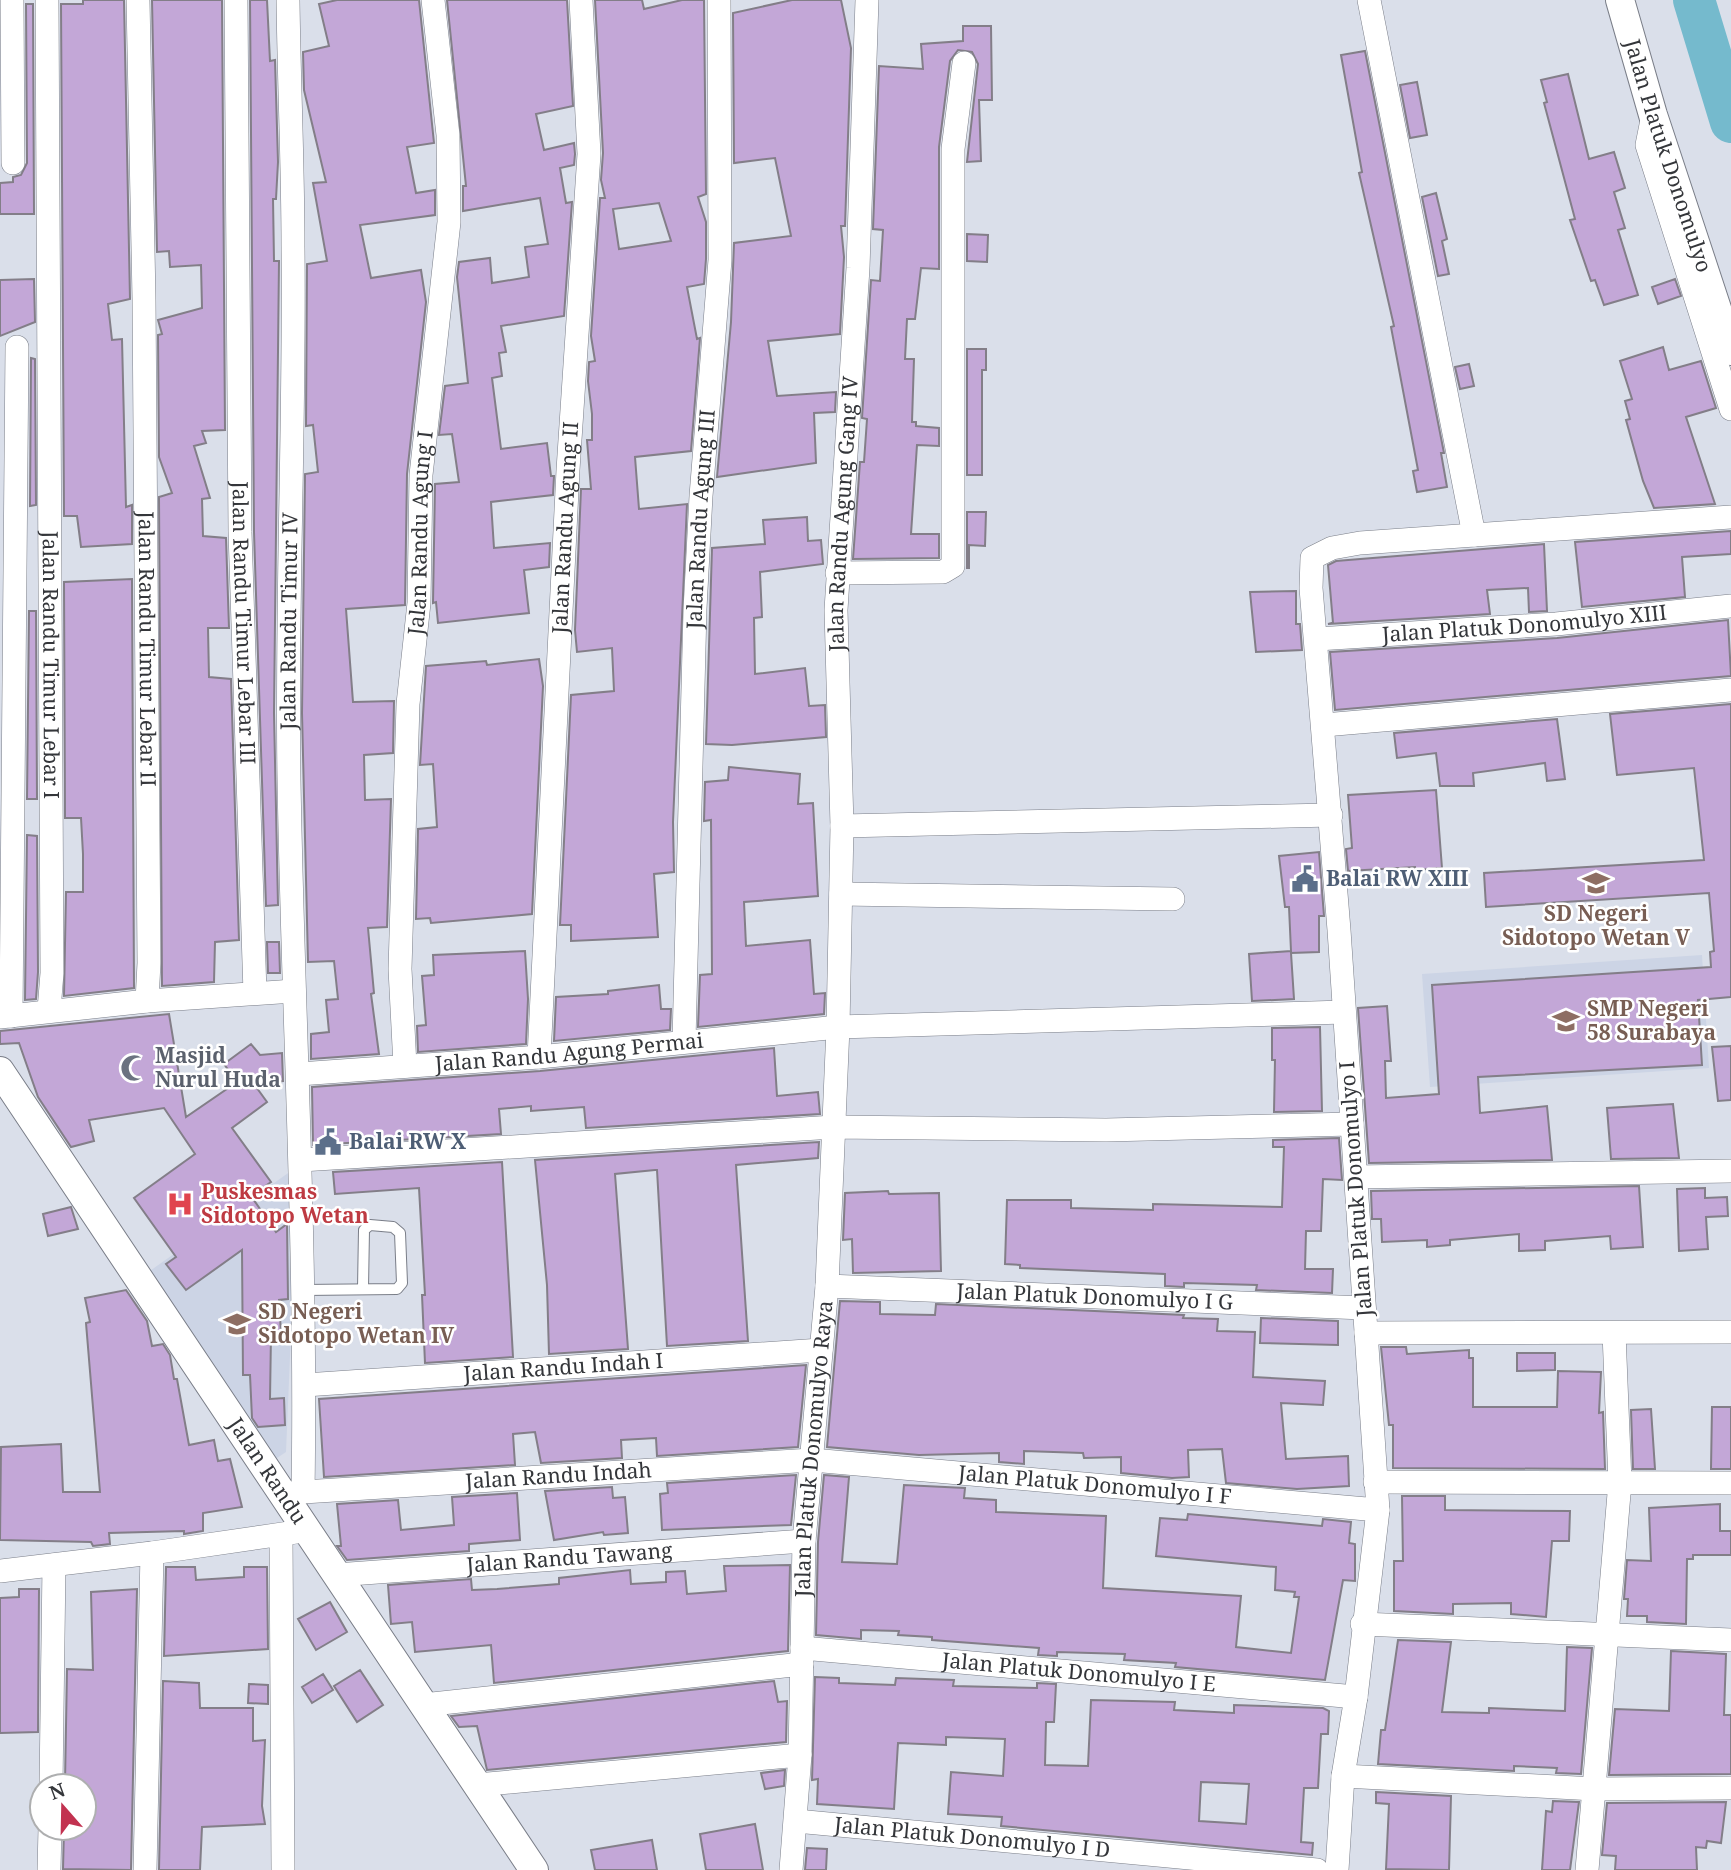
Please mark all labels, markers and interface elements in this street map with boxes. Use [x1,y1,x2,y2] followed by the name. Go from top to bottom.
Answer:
[1619,35,1719,276] street label: Jalan Platuk Donomulyo
[821,374,864,653] street label: Jalan Randu Agung Gang IV
[679,408,721,631] street label: Jalan Randu Agung III
[545,421,584,635] street label: Jalan Randu Agung II
[400,429,439,637] street label: Jalan Randu Agung I
[227,480,263,765] street label: Jalan Randu Timur Lebar III
[133,510,163,787] street label: Jalan Randu Timur Lebar II
[273,511,304,731] street label: Jalan Randu Timur IV
[37,530,66,799] street label: Jalan Randu Timur Lebar I
[1380,598,1668,648] street label: Jalan Platuk Donomulyo XIII
[1290,864,1320,894] public building icon: Balai RW XIII
[1326,864,1468,892] place label: Balai RW XIII
[1581,868,1611,898] school or university icon: SD Negeri Sidotopo Wetan V
[1502,899,1690,951] place label: SD Negeri Sidotopo Wetan V
[1587,994,1716,1046] place label: SMP Negeri 58 Surabaya
[1551,1006,1581,1036] school or university icon: SMP Negeri 58 Surabaya
[433,1026,705,1077] street label: Jalan Randu Agung Permai
[155,1041,281,1093] place label: Masjid Nurul Huda
[119,1053,149,1083] mosque icon: Masjid Nurul Huda
[1332,1060,1378,1319] street label: Jalan Platuk Donomulyo I
[313,1127,343,1157] public building icon: Balai RW X
[349,1127,467,1155] place label: Balai RW X
[201,1177,369,1229] place label: Puskesmas Sidotopo Wetan
[165,1189,195,1219] hospital icon: Puskesmas Sidotopo Wetan
[955,1276,1234,1316] street label: Jalan Platuk Donomulyo I G
[258,1297,455,1349] place label: SD Negeri Sidotopo Wetan IV
[788,1299,839,1598] street label: Jalan Platuk Donomulyo Raya
[222,1309,252,1339] school or university icon: SD Negeri Sidotopo Wetan IV
[462,1346,664,1387] street label: Jalan Randu Indah I
[222,1411,314,1529] street label: Jalan Randu
[463,1455,653,1495] street label: Jalan Randu Indah
[956,1458,1233,1510] street label: Jalan Platuk Donomulyo I F
[464,1536,674,1579] street label: Jalan Randu Tawang
[940,1645,1217,1698] street label: Jalan Platuk Donomulyo I E
[28,1772,98,1842] north arrow
[46,1776,69,1806] text: N
[832,1810,1112,1863] street label: Jalan Platuk Donomulyo I D

